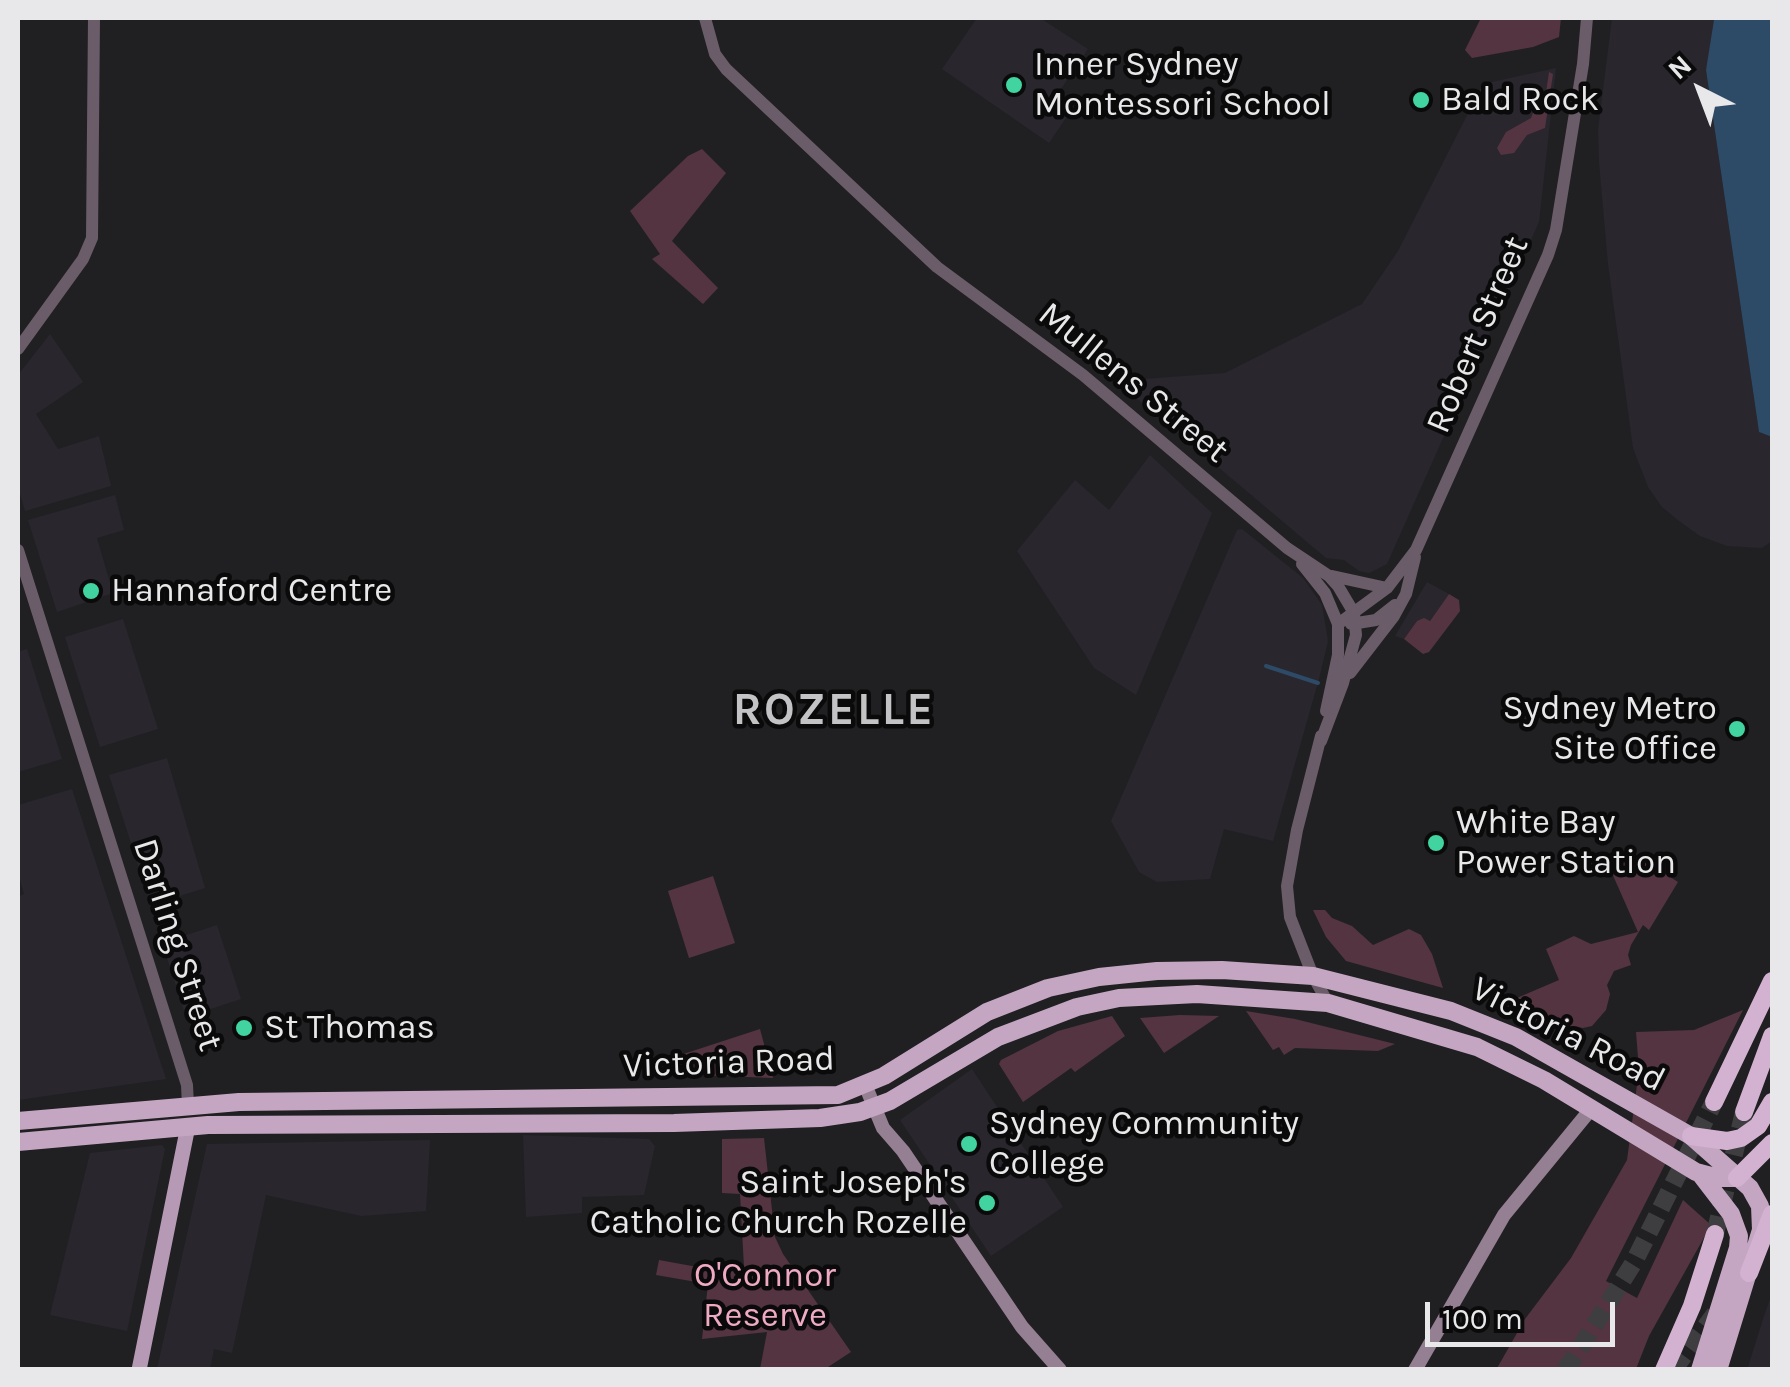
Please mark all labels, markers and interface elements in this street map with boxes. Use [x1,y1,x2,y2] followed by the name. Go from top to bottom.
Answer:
[1650,40,1750,140] north arrow
[1034,44,1331,126] place label: Inner Sydney Montessori School
[1661,48,1698,86] text: N
[1003,74,1025,96] marker: Inner Sydney Montessori School
[1441,79,1599,121] place label: Bald Rock
[1410,89,1432,111] marker: Bald Rock
[1418,230,1538,440] street label: Robert Street
[1030,294,1236,472] street label: Mullens Street
[111,570,392,612] place label: Hannaford Centre
[80,580,102,602] marker: Hannaford Centre
[733,684,935,738] district label: ROZELLE
[1503,688,1717,770] place label: Sydney Metro Site Office
[1726,718,1748,740] marker: Sydney Metro Site Office
[1456,802,1676,884] place label: White Bay Power Station
[1425,832,1447,854] marker: White Bay Power Station
[123,834,231,1056] street label: Darling Street
[1464,968,1672,1102] street label: Victoria Road
[264,1007,435,1049] place label: St Thomas
[233,1017,255,1039] marker: St Thomas
[622,1038,836,1088] street label: Victoria Road
[989,1103,1299,1185] place label: Sydney Community College
[958,1133,980,1155] marker: Sydney Community College
[590,1162,967,1244] place label: Saint Joseph's Catholic Church Rozelle
[976,1192,998,1214] marker: Saint Joseph's Catholic Church Rozelle
[694,1255,836,1337] park label: O'Connor Reserve
[1430,1282,1620,1344] scale bar
[1442,1301,1523,1337] text: 100 m

